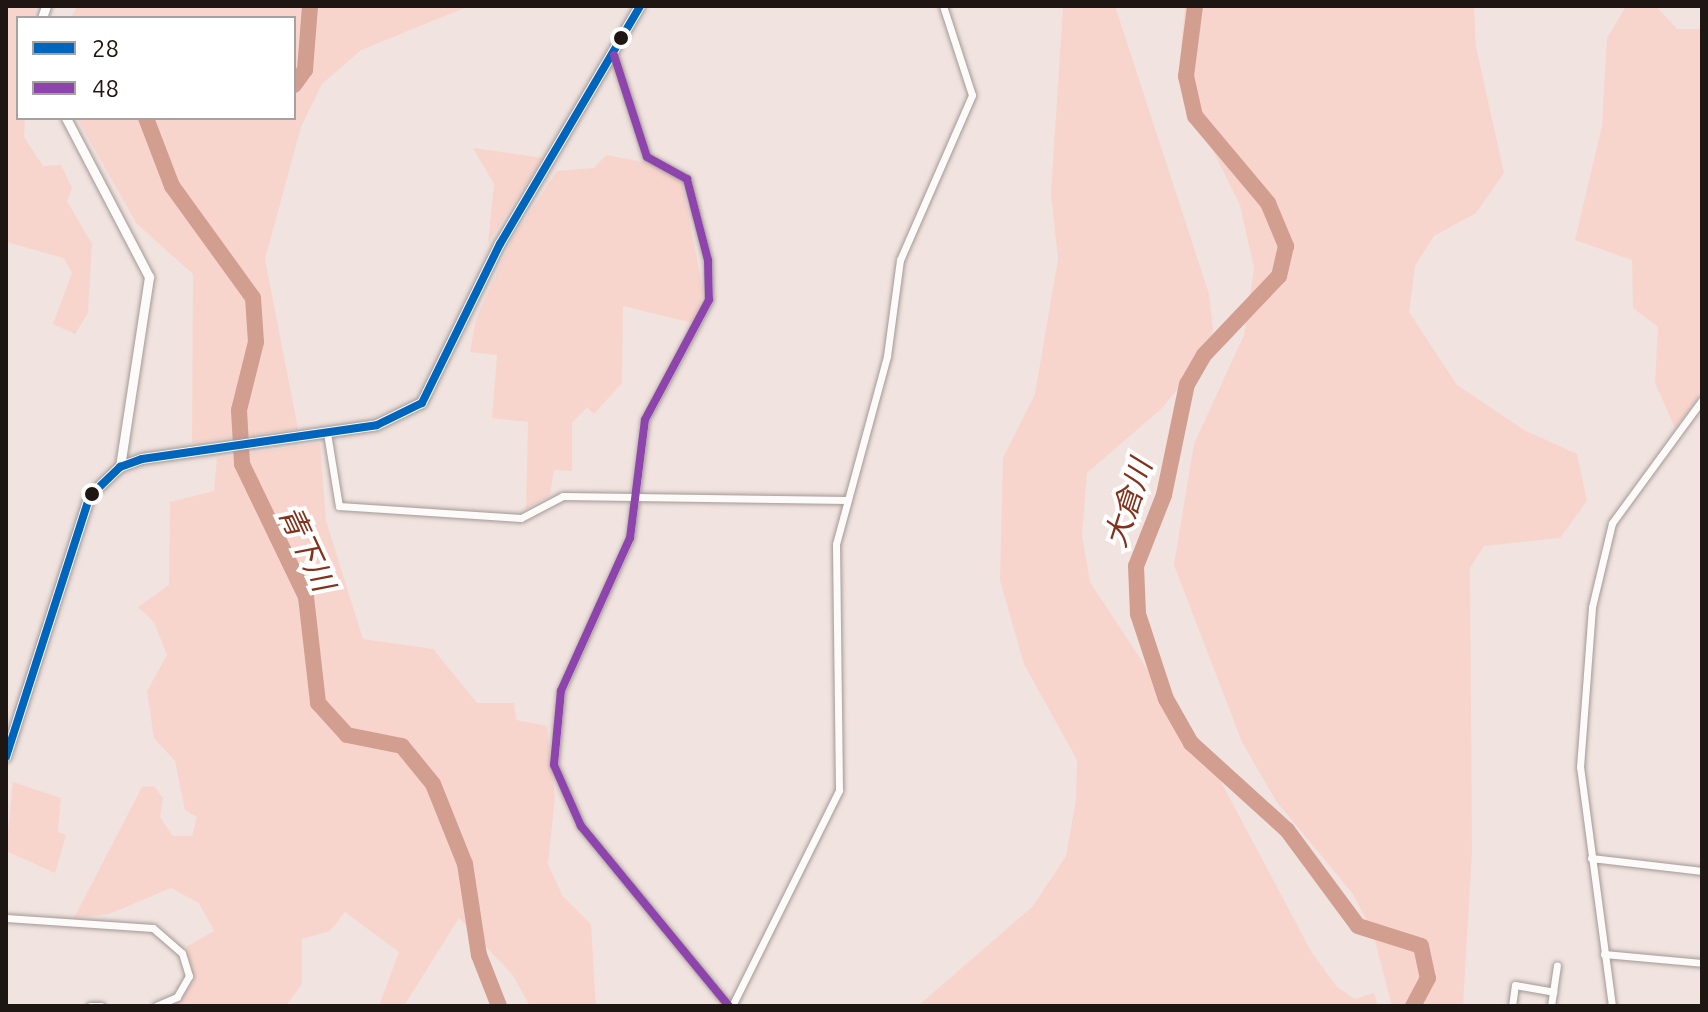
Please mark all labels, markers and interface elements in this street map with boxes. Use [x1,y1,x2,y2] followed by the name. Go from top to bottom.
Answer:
[16,16,296,120] legend
[613,30,629,46] unlabelled marker
[92,35,119,62] text: 28
[92,75,119,102] text: 48
[1097,455,1159,551] water label: 大倉川
[84,486,100,502] unlabelled marker
[272,500,342,596] water label: 青下川

